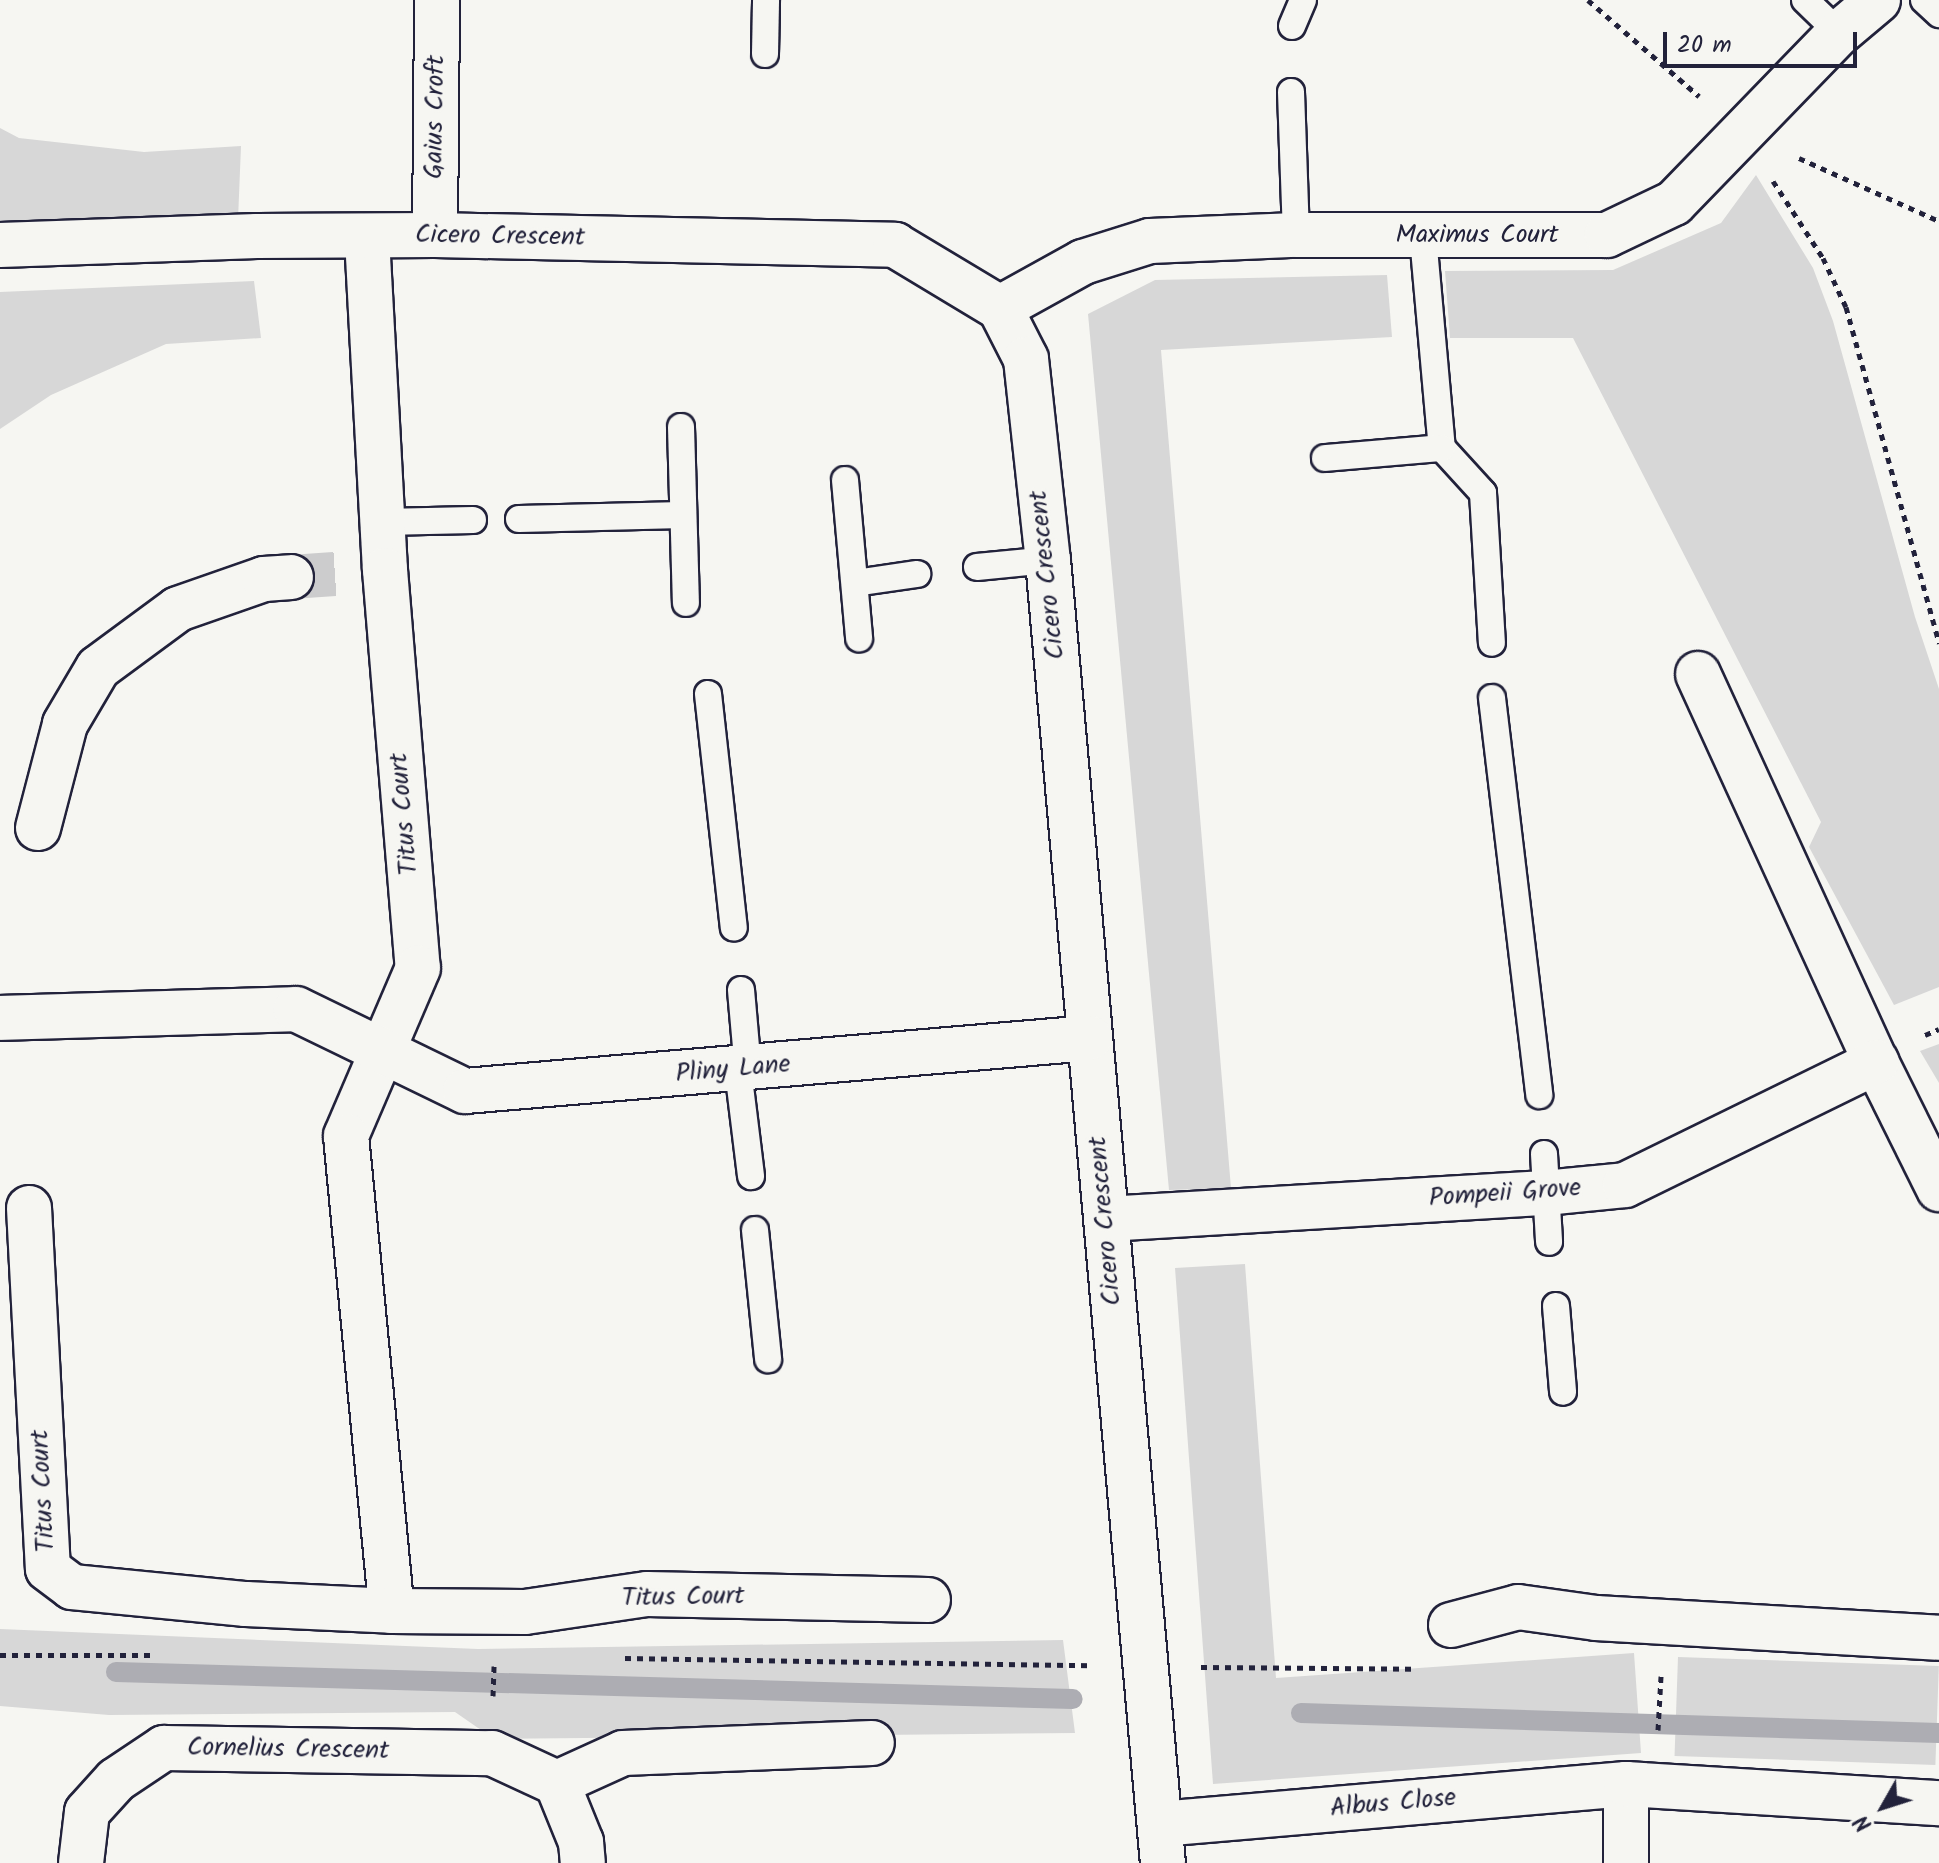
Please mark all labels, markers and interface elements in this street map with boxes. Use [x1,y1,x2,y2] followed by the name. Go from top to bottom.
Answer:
[1667,16,1861,66] scale bar
[1677,26,1732,65] text: 20 m
[419,55,453,179] street label: Gaius Croft
[415,220,585,254] street label: Cicero Crescent
[1395,220,1559,252] street label: Maximus Court
[1024,489,1072,661] street label: Cicero Crescent
[384,752,426,876] street label: Titus Court
[674,1049,792,1091] street label: Pliny Lane
[1083,1135,1129,1307] street label: Cicero Crescent
[1428,1173,1582,1215] street label: Pompeii Grove
[25,1429,63,1553] street label: Titus Court
[621,1581,745,1615] street label: Titus Court
[187,1733,389,1767] street label: Cornelius Crescent
[1843,1767,1923,1847] north arrow
[1329,1783,1457,1825] street label: Albus Close
[1846,1806,1882,1839] text: N

